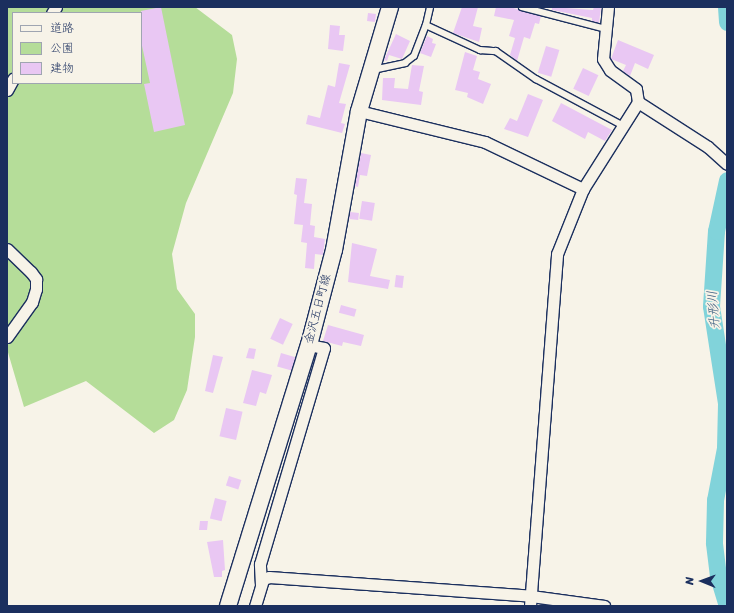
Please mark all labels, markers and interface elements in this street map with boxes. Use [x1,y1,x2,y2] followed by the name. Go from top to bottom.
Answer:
[12,12,142,84] legend
[50,17,74,39] text: 道路
[50,37,74,59] text: 公園
[50,57,74,79] text: 建物
[302,272,334,346] street label: 金沢五日町線
[705,290,723,330] water label: 升形川
[682,561,722,601] north arrow
[680,577,699,585] text: N

